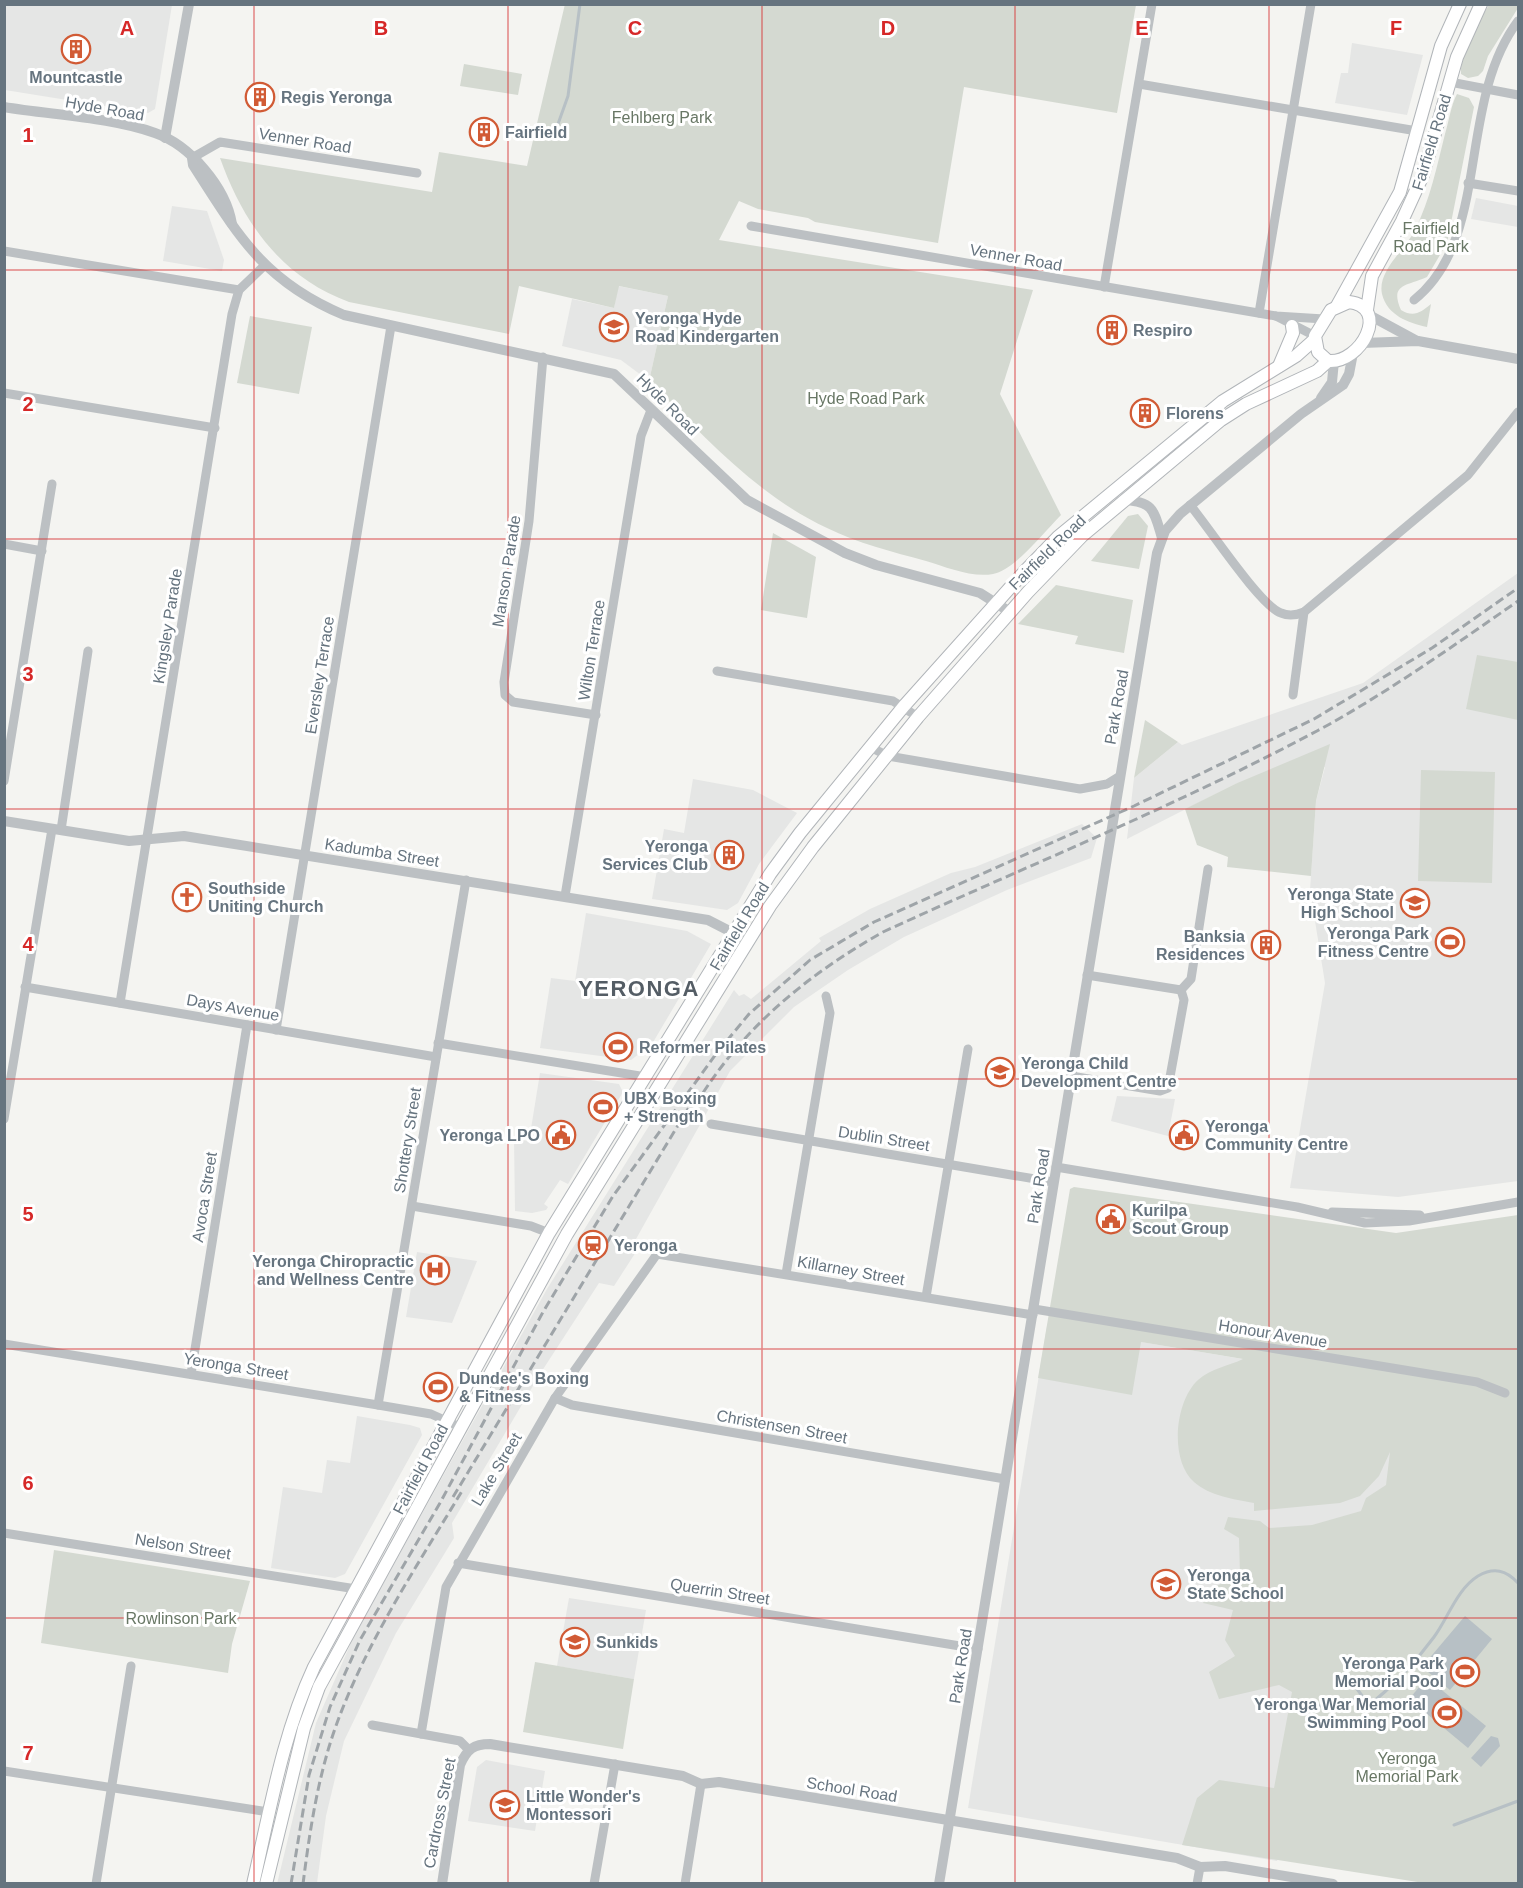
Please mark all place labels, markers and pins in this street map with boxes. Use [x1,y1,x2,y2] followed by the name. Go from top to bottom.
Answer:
[60,33,92,65] building icon: Mountcastle
[29,69,123,86] place label: Mountcastle
[244,81,276,113] building icon: Regis Yeronga
[281,89,392,106] place label: Regis Yeronga
[468,116,500,148] building icon: Fairfield
[505,124,567,141] place label: Fairfield
[635,310,779,345] place label: Yeronga Hyde Road Kindergarten
[598,311,630,343] school or university icon: Yeronga Hyde Road Kindergarten
[1096,314,1128,346] building icon: Respiro
[1133,322,1193,339] place label: Respiro
[1129,397,1161,429] building icon: Florens
[1166,405,1224,422] place label: Florens
[602,838,708,873] place label: Yeronga Services Club
[713,839,745,871] building icon: Yeronga Services Club
[208,880,324,915] place label: Southside Uniting Church
[171,881,203,913] church icon: Southside Uniting Church
[1287,886,1394,921] place label: Yeronga State High School
[1399,887,1431,919] school or university icon: Yeronga State High School
[1318,925,1429,960] place label: Yeronga Park Fitness Centre
[1434,926,1466,958] sports icon: Yeronga Park Fitness Centre
[1156,928,1245,963] place label: Banksia Residences
[1250,929,1282,961] building icon: Banksia Residences
[602,1031,634,1063] sports icon: Reformer Pilates
[639,1039,766,1056] place label: Reformer Pilates
[1021,1055,1177,1090] place label: Yeronga Child Development Centre
[984,1056,1016,1088] school or university icon: Yeronga Child Development Centre
[624,1090,716,1125] place label: UBX Boxing + Strength
[587,1091,619,1123] sports icon: UBX Boxing + Strength
[1205,1118,1348,1153] place label: Yeronga Community Centre
[545,1119,577,1151] public building icon: Yeronga LPO
[1168,1119,1200,1151] public building icon: Yeronga Community Centre
[440,1127,540,1144] place label: Yeronga LPO
[1132,1202,1229,1237] place label: Kurilpa Scout Group
[1095,1203,1127,1235] public building icon: Kurilpa Scout Group
[577,1229,609,1261] station icon: Yeronga
[614,1237,677,1254] place label: Yeronga
[252,1253,414,1288] place label: Yeronga Chiropractic and Wellness Centre
[419,1254,451,1286] hospital icon: Yeronga Chiropractic and Wellness Centre
[459,1370,589,1405] place label: Dundee's Boxing & Fitness
[422,1371,454,1403] sports icon: Dundee's Boxing & Fitness
[1187,1567,1284,1602] place label: Yeronga State School
[1150,1568,1182,1600] school or university icon: Yeronga State School
[559,1626,591,1658] school or university icon: Sunkids
[596,1634,658,1651] place label: Sunkids
[1335,1655,1444,1690] place label: Yeronga Park Memorial Pool
[1449,1656,1481,1688] sports icon: Yeronga Park Memorial Pool
[1254,1696,1426,1731] place label: Yeronga War Memorial Swimming Pool
[1431,1697,1463,1729] sports icon: Yeronga War Memorial Swimming Pool
[526,1788,641,1823] place label: Little Wonder's Montessori
[489,1789,521,1821] school or university icon: Little Wonder's Montessori

